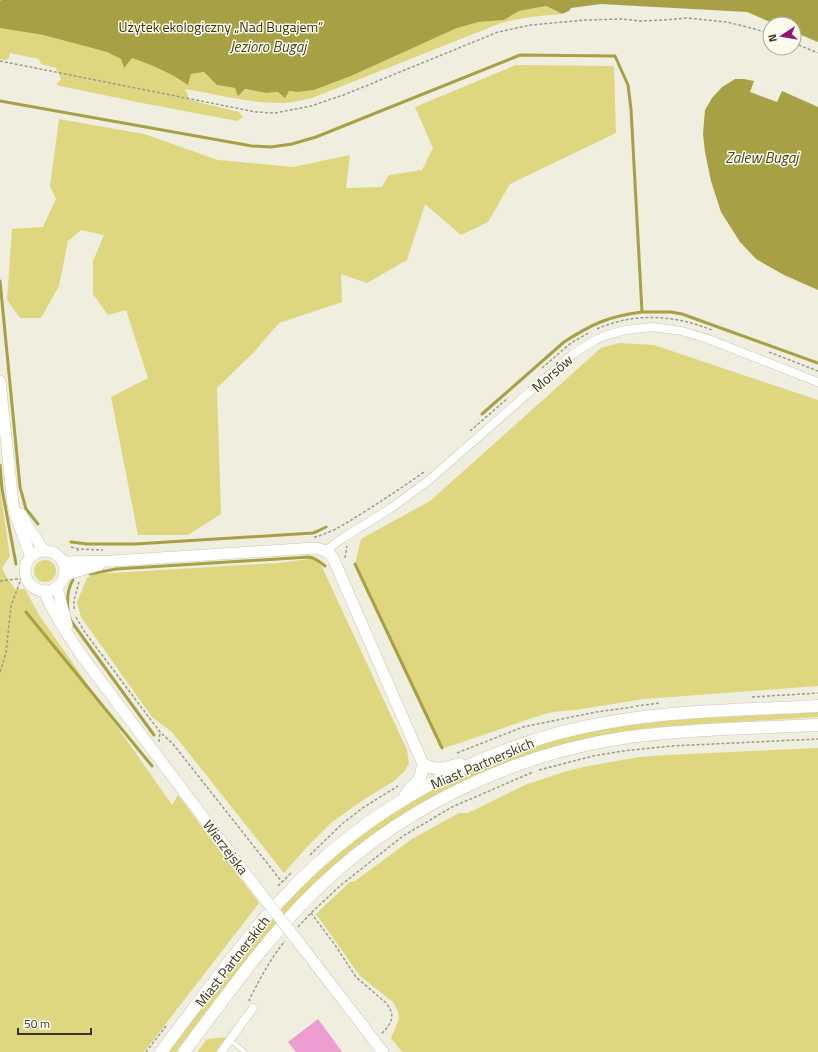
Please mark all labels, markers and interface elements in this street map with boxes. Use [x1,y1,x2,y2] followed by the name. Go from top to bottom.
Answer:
[119,16,323,37] park label: Użytek ekologiczny „Nad Bugajem”
[762,16,802,56] north arrow
[764,33,781,43] text: N
[230,35,308,58] water label: Jezioro Bugaj
[726,146,800,169] water label: Zalew Bugaj
[527,349,577,397] street label: Morsów
[427,732,537,794] street label: Miast Partnerskich
[198,815,254,879] street label: Wierzejska
[190,911,274,1011] street label: Miast Partnerskich
[18,1010,91,1036] scale bar
[24,1014,50,1033] text: 50 m

